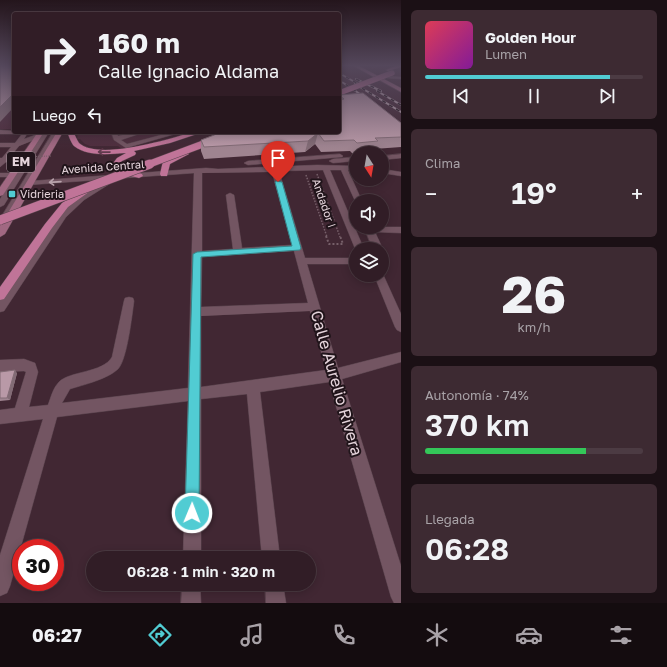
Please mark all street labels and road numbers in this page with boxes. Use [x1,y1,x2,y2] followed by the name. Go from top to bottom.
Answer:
[7,152,35,172] road number: EM
[61,157,145,176] street label: Avenida Central
[310,177,339,229] street label: Andador I
[307,308,367,458] street label: Calle Aurelio Rivera

